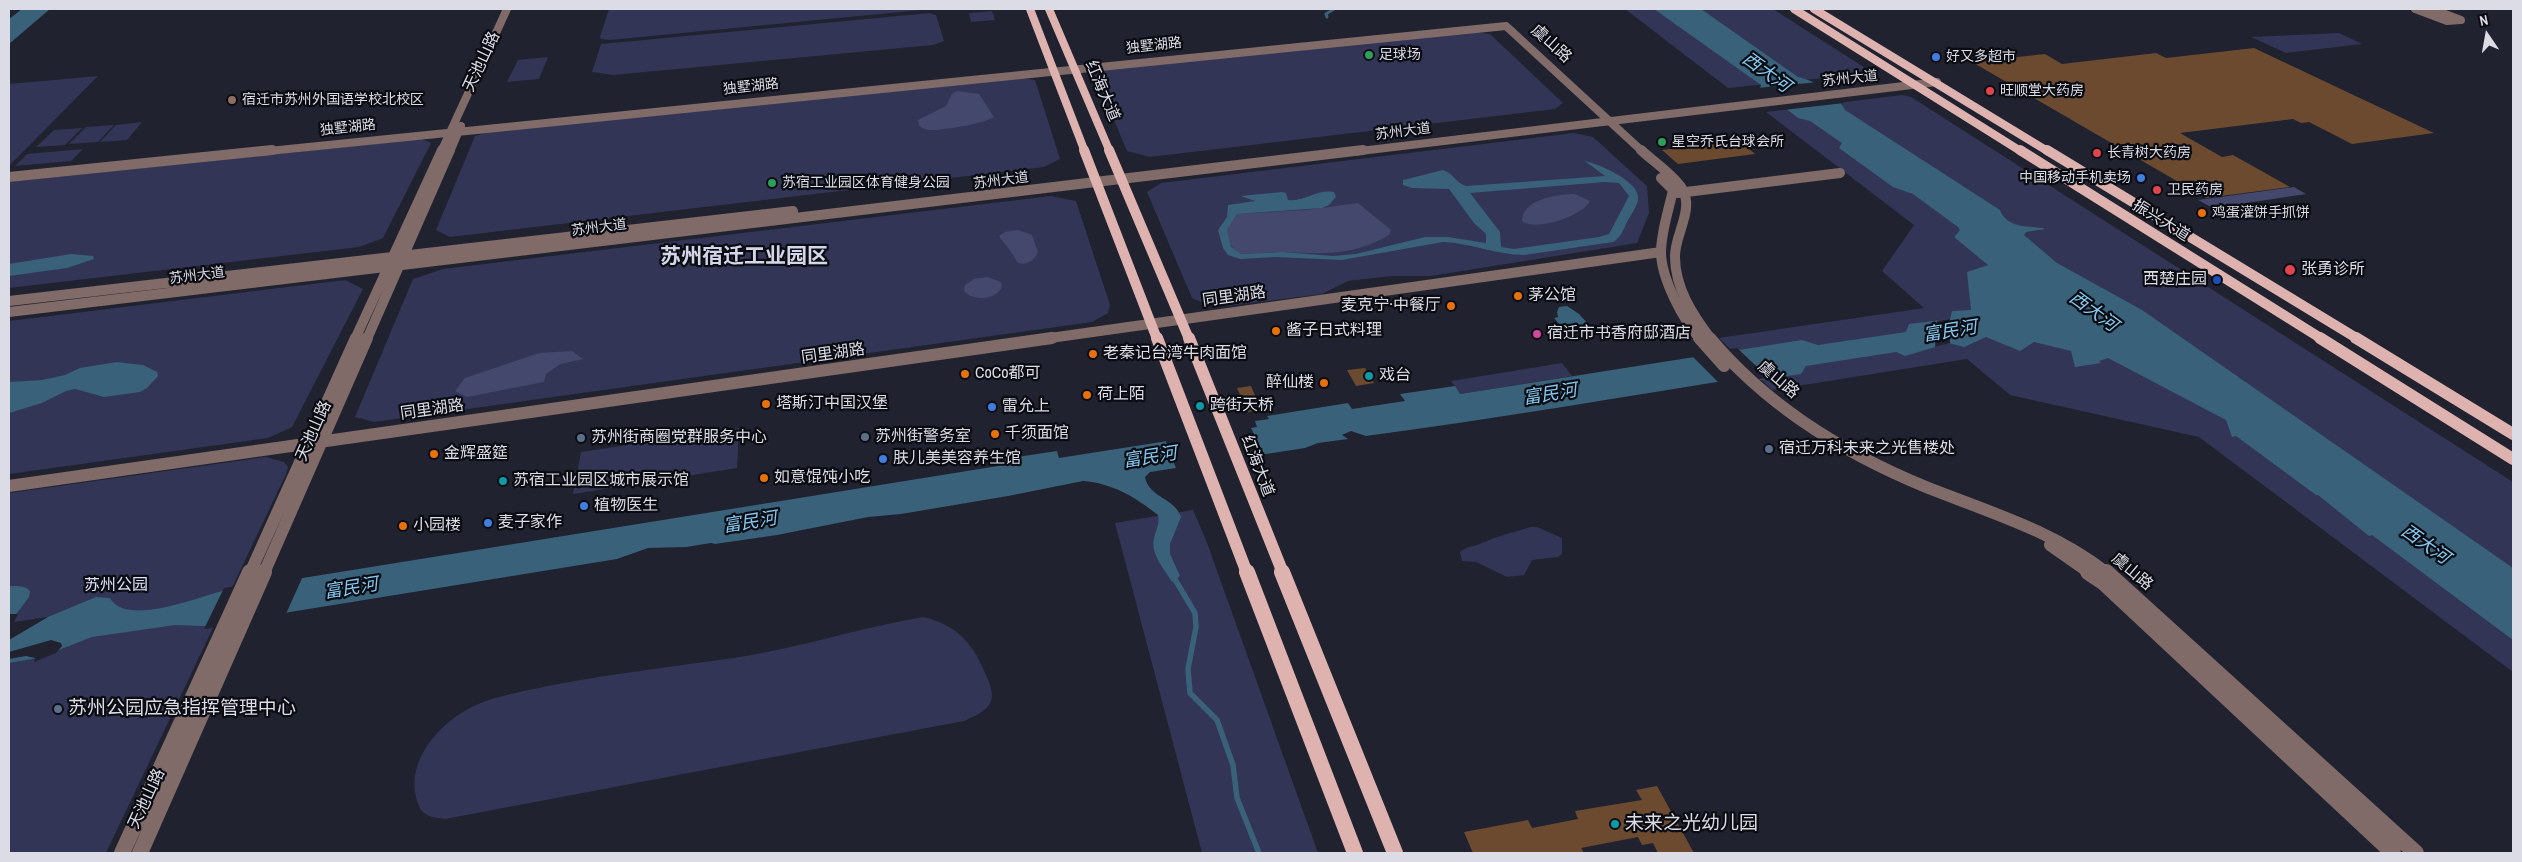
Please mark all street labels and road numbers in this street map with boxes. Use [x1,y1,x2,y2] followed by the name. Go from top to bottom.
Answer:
[1527,21,1575,67] street label: 虞山路
[460,29,504,95] street label: 天池山路
[1125,35,1183,57] street label: 独墅湖路
[1081,58,1123,124] street label: 红海大道
[1821,68,1879,90] street label: 苏州大道
[722,76,780,98] street label: 独墅湖路
[319,117,377,139] street label: 独墅湖路
[1374,120,1432,144] street label: 苏州大道
[972,169,1030,193] street label: 苏州大道
[2129,196,2193,246] street label: 振兴大道
[570,216,628,240] street label: 苏州大道
[168,264,226,288] street label: 苏州大道
[1201,283,1267,311] street label: 同里湖路
[800,340,866,368] street label: 同里湖路
[1754,357,1802,403] street label: 虞山路
[399,396,465,424] street label: 同里湖路
[292,398,336,464] street label: 天池山路
[1237,433,1277,499] street label: 红海大道
[2107,549,2157,595] street label: 虞山路
[125,766,169,832] street label: 天池山路

